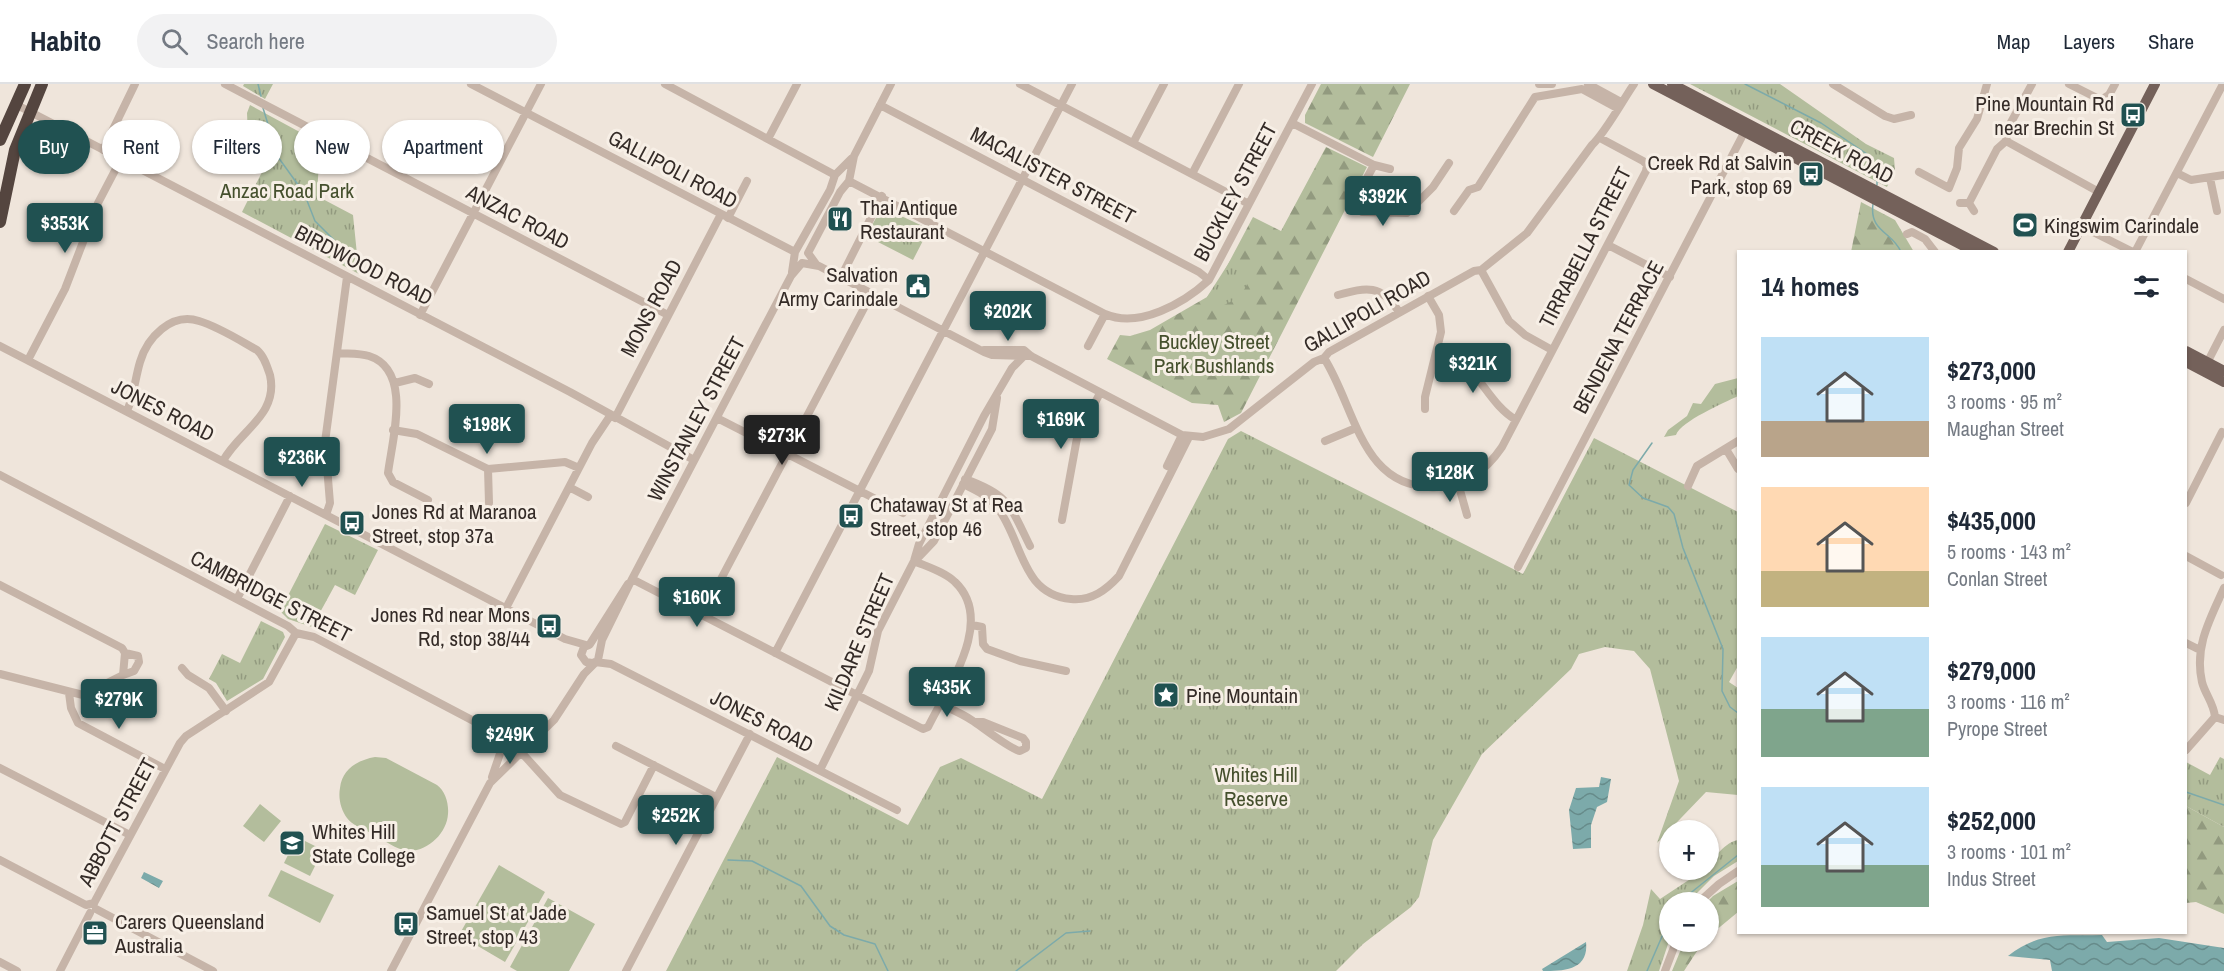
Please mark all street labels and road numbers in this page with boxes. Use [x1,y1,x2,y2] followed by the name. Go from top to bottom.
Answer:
[1785,111,1899,191] street label: CREEK ROAD
[1186,117,1284,266] street label: BUCKLEY STREET
[966,119,1141,231] street label: MACALISTER STREET
[603,123,743,215] street label: GALLIPOLI ROAD
[1532,161,1638,332] street label: TIRRABELLA STREET
[460,177,575,256] street label: ANZAC ROAD
[290,218,438,312] street label: BIRDWOOD ROAD
[613,254,689,362] street label: MONS ROAD
[1566,256,1670,418] street label: BENDENA TERRACE
[1298,263,1436,359] street label: GALLIPOLI ROAD
[640,331,752,507] street label: WINSTANLEY STREET
[107,372,219,448] street label: JONES ROAD
[186,543,357,649] street label: CAMBRIDGE STREET
[817,569,901,715] street label: KILDARE STREET
[706,683,818,759] street label: JONES ROAD
[71,752,163,892] street label: ABBOTT STREET

